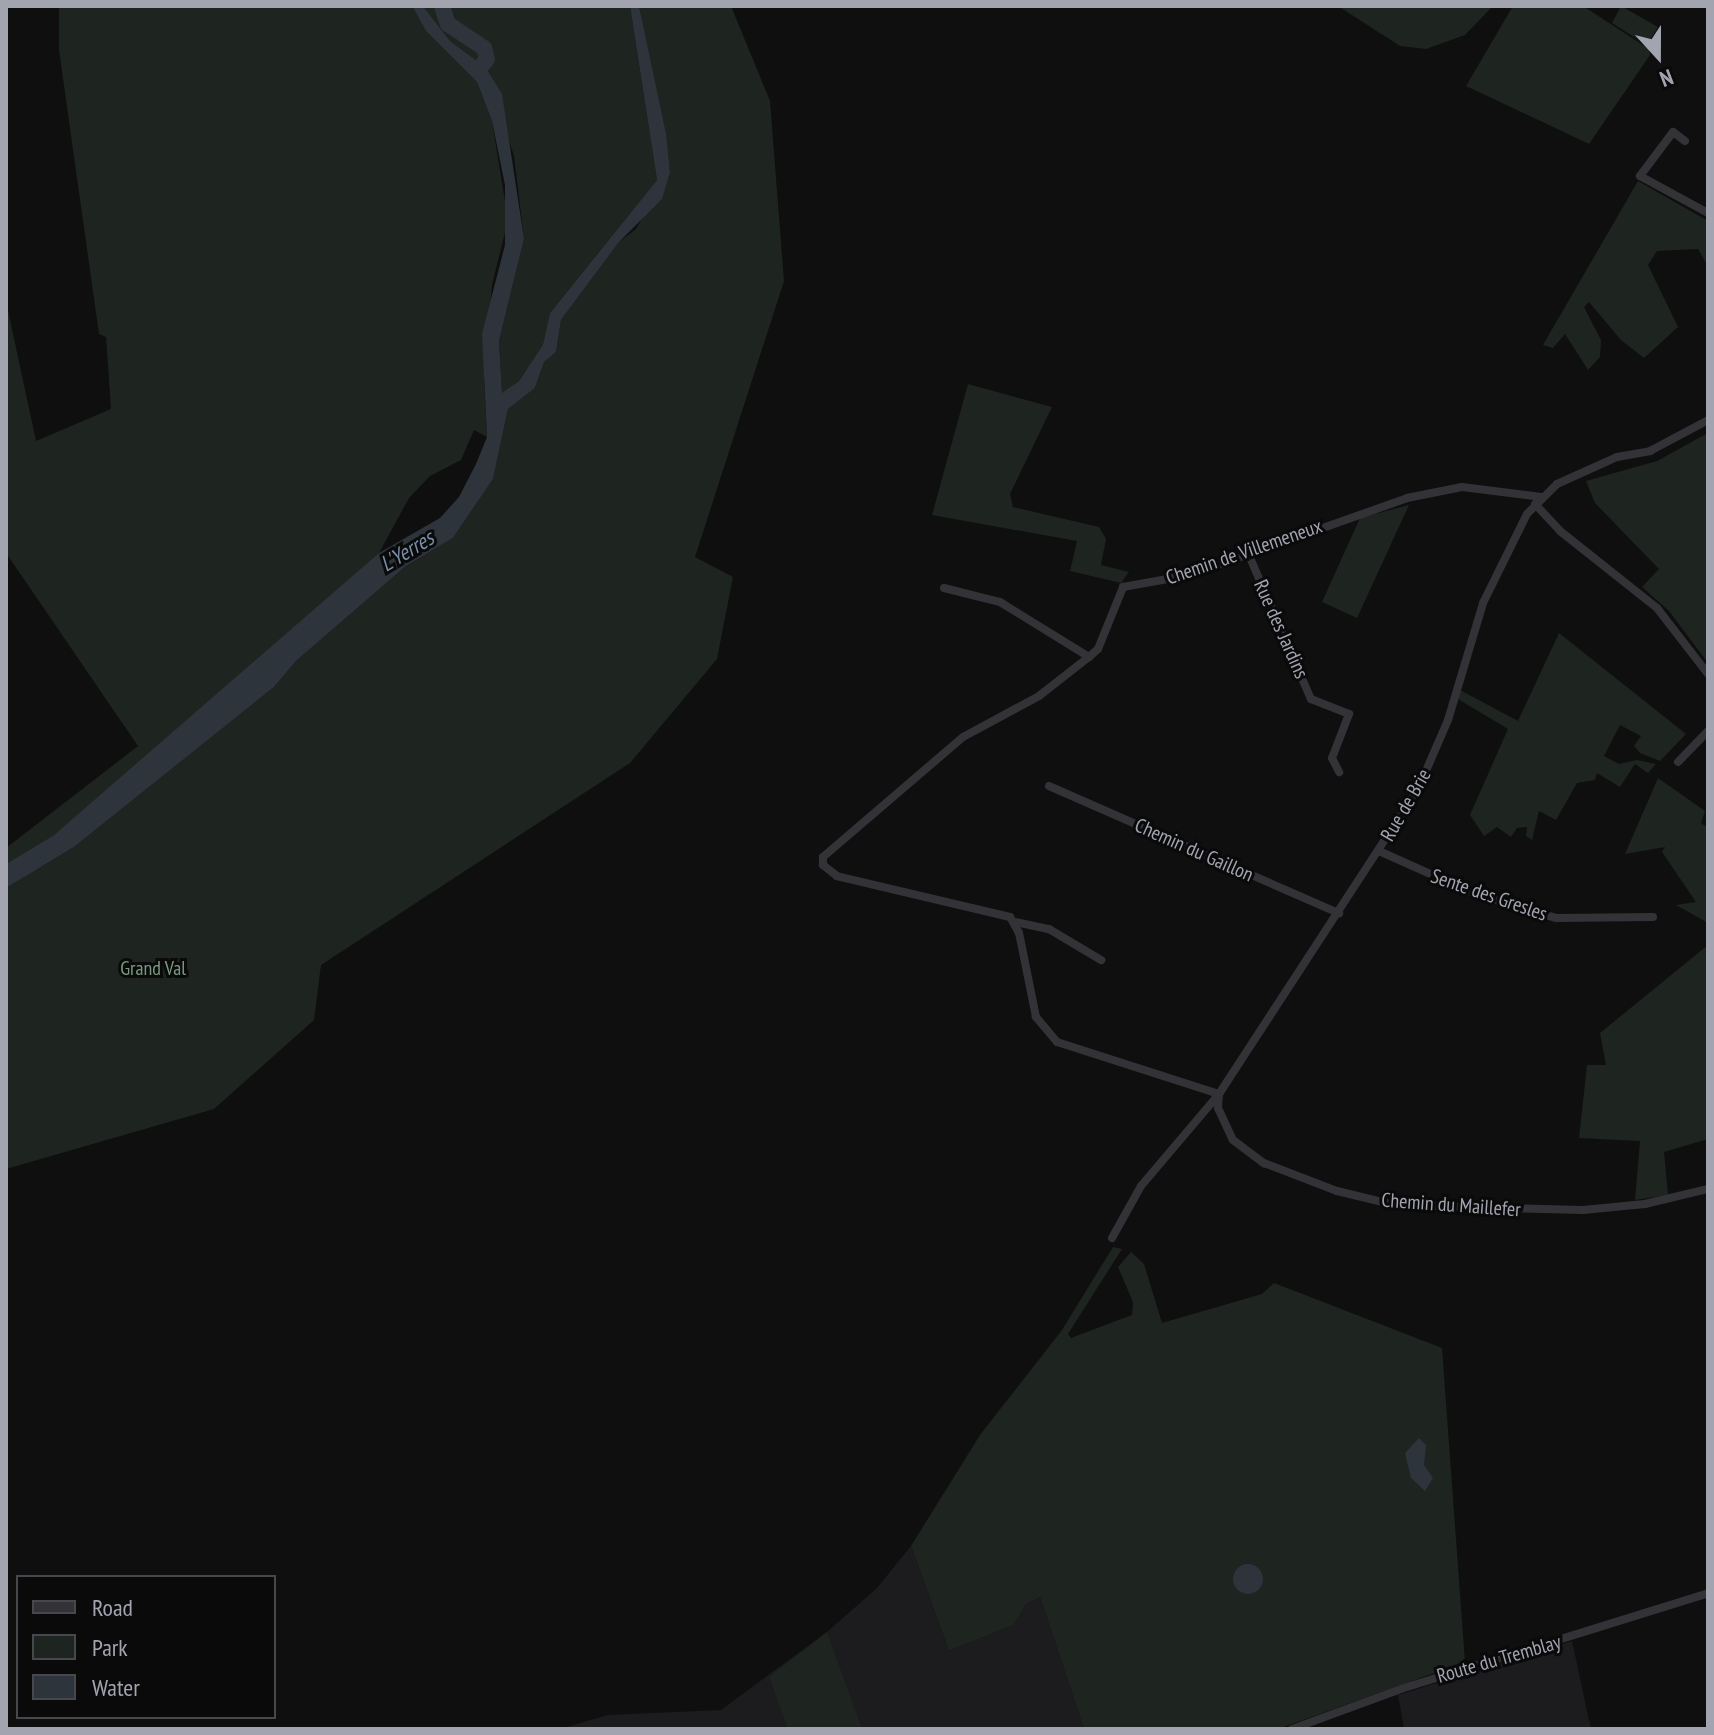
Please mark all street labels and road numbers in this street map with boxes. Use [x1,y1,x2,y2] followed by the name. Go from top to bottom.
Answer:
[1162,514,1326,590] street label: Chemin de Villemeneux
[1249,576,1313,682] street label: Rue des Jardins
[1376,765,1436,845] street label: Rue de Brie
[1131,813,1257,887] street label: Chemin du Gaillon
[1428,864,1550,926] street label: Sente des Gresles
[1381,1188,1521,1222] street label: Chemin du Maillefer
[1434,1630,1564,1688] street label: Route du Tremblay

